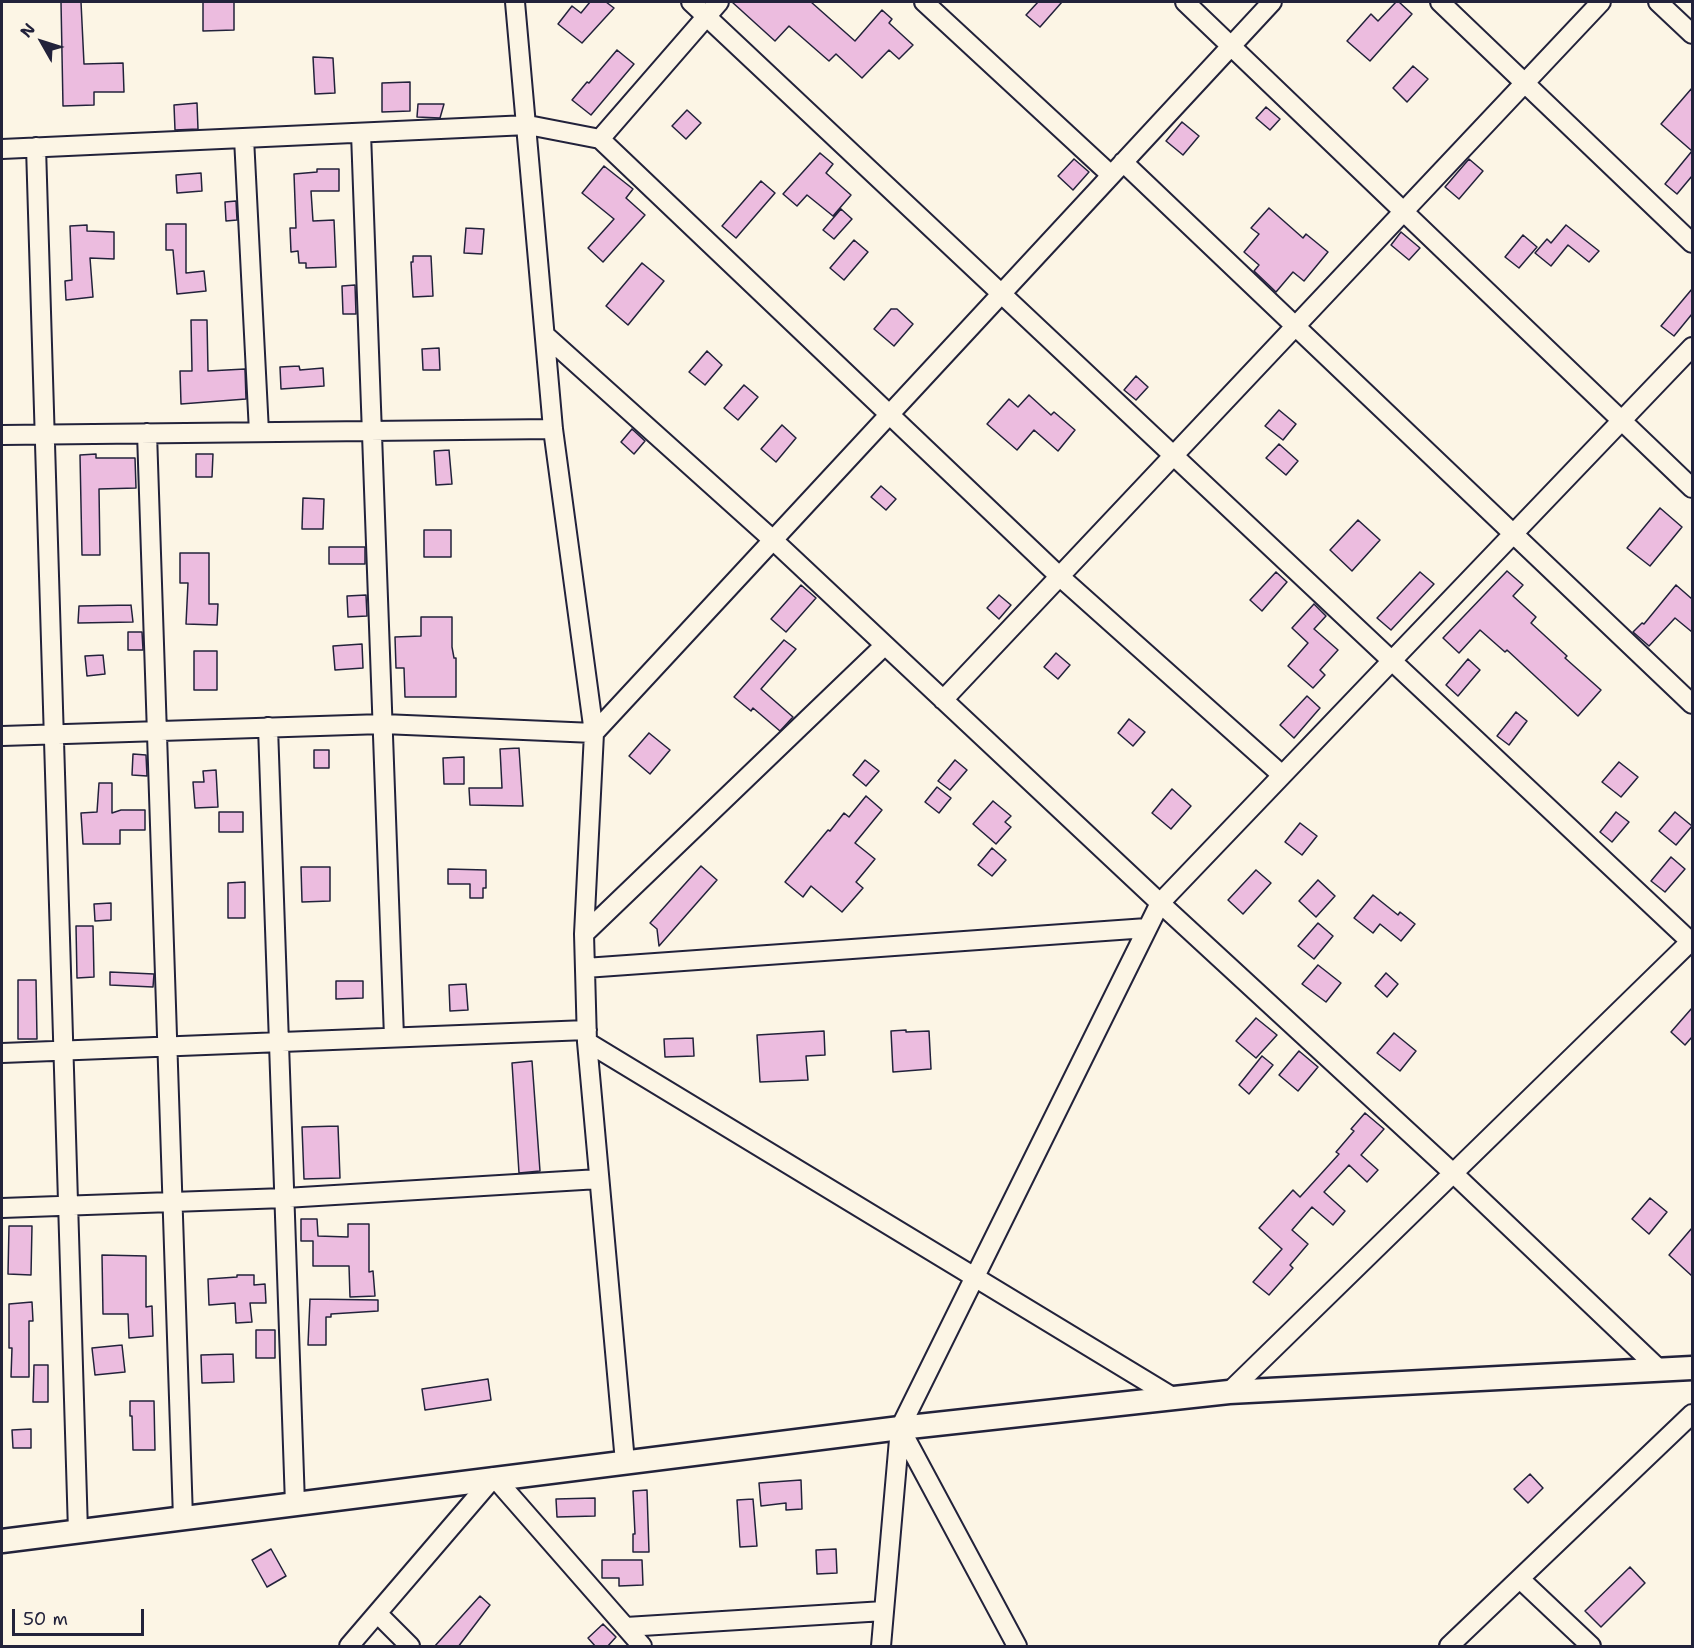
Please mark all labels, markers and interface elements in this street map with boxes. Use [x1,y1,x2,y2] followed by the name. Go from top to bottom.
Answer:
[12,12,72,72] north arrow
[15,19,40,42] text: N
[15,1597,147,1635] scale bar
[23,1607,68,1631] text: 50 m

